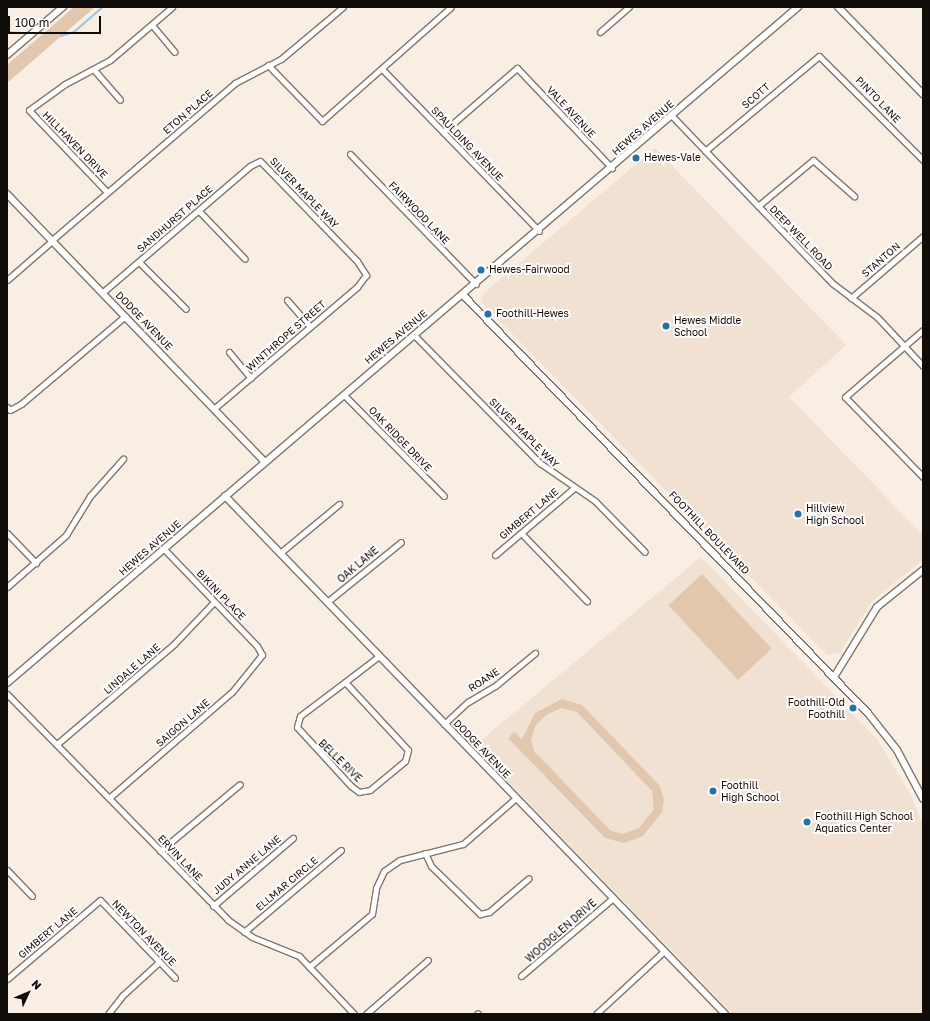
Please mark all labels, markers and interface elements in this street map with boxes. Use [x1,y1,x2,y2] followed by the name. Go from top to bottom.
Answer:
[10,8,103,34] scale bar
[15,15,49,30] text: 100 m
[853,74,903,126] street label: PINTO LANE
[740,81,772,111] street label: SCOTT
[544,84,598,140] street label: VALE AVENUE
[161,87,215,137] street label: ETON PLACE
[610,98,676,158] street label: HEWES AVENUE
[428,104,506,184] street label: SPAULDING AVENUE
[40,109,110,181] street label: HILLHAVEN DRIVE
[644,152,701,164] place label: Hewes-Vale
[631,153,641,163] marker: Hewes-Vale
[267,155,341,231] street label: SILVER MAPLE WAY
[386,179,452,247] street label: FAIRWOOD LANE
[135,183,215,255] street label: SANDHURST PLACE
[767,203,835,273] street label: DEEP WELL ROAD
[859,240,903,280] street label: STANTON
[489,264,570,276] place label: Hewes-Fairwood
[476,265,486,275] marker: Hewes-Fairwood
[113,289,175,353] street label: DODGE AVENUE
[244,298,328,374] street label: WINTHROPE STREET
[362,307,430,367] street label: HEWES AVENUE
[496,308,569,320] place label: Foothill-Hewes
[483,309,493,319] marker: Foothill-Hewes
[674,314,741,338] place label: Hewes Middle School
[661,321,671,331] marker: Hewes Middle School
[487,396,561,470] street label: SILVER MAPLE WAY
[366,404,434,474] street label: OAK RIDGE DRIVE
[497,486,561,542] street label: GIMBERT LANE
[666,489,752,577] street label: FOOTHILL BOULEVARD
[806,502,864,526] place label: Hillview High School
[793,509,803,519] marker: Hillview High School
[117,518,183,578] street label: HEWES AVENUE
[335,544,381,586] street label: OAK LANE
[194,567,248,623] street label: BIKINI PLACE
[101,641,163,697] street label: LINDALE LANE
[466,666,502,694] street label: ROANE
[154,696,212,750] street label: SAIGON LANE
[788,696,845,720] place label: Foothill-Old Foothill
[848,703,858,713] marker: Foothill-Old Foothill
[451,717,513,781] street label: DODGE AVENUE
[316,737,364,785] street label: BELLE RIVE
[721,779,779,802] place label: Foothill High School
[708,786,718,796] marker: Foothill High School
[815,810,913,834] place label: Foothill High School Aquatics Center
[802,817,812,827] marker: Foothill High School Aquatics Center
[155,833,205,883] street label: ERVIN LANE
[210,833,284,897] street label: JUDY ANNE LANE
[253,855,321,913] street label: ELLMAR CIRCLE
[523,897,599,965] street label: WOODGLEN DRIVE
[110,898,178,968] street label: NEWTON AVENUE
[16,905,80,961] street label: GIMBERT LANE
[8,973,48,1013] north arrow
[29,977,45,992] text: N

